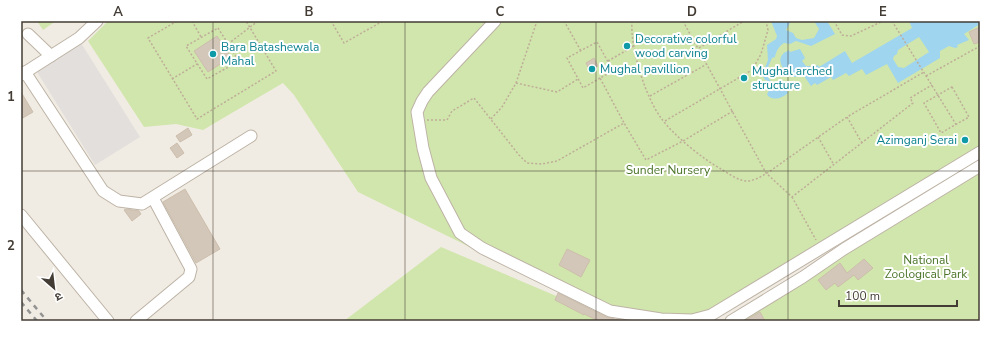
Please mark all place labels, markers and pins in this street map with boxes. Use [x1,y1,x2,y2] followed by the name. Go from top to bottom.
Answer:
[635,31,737,61] place label: Decorative colorful wood carving
[221,39,319,69] place label: Bara Batashewala Mahal
[622,41,632,51] marker: Decorative colorful wood carving
[208,49,218,59] marker: Bara Batashewala Mahal
[600,61,689,77] place label: Mughal pavillion
[752,63,832,93] place label: Mughal arched structure
[587,64,597,74] marker: Mughal pavillion
[739,73,749,83] marker: Mughal arched structure
[876,132,957,148] place label: Azimganj Serai
[960,135,970,145] marker: Azimganj Serai

